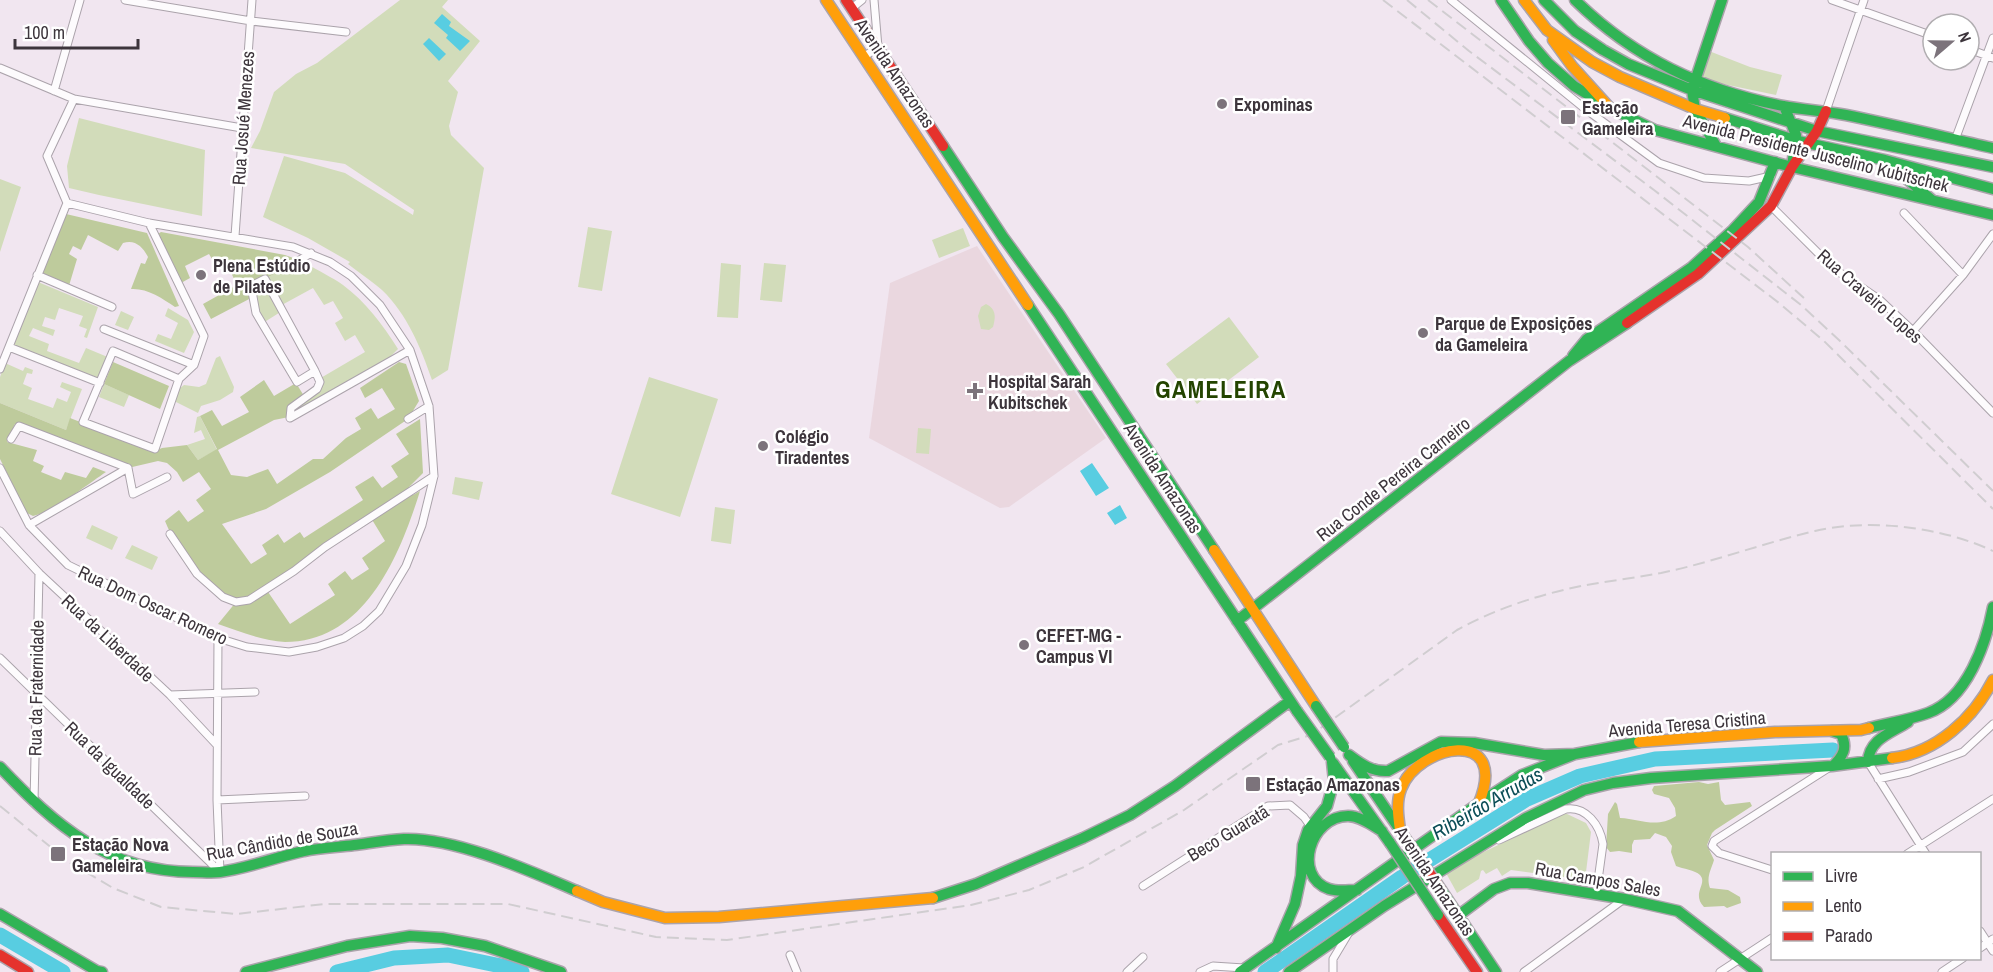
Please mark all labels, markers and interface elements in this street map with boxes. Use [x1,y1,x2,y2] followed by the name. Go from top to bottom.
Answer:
[15,12,138,50] scale bar
[1921,12,1981,72] north arrow
[849,13,941,133] street label: Avenida Amazonas
[24,20,65,45] text: 100 m
[1953,29,1977,45] text: N
[226,50,260,186] street label: Rua Josué Menezes
[1234,92,1313,117] place label: Expominas
[1582,95,1654,141] place label: Estação Gameleira
[1215,97,1229,111] marker: Expominas
[1559,108,1577,126] marker: Estação Gameleira
[1680,108,1952,198] street label: Avenida Presidente Juscelino Kubitschek
[1812,243,1928,349] street label: Rua Craveiro Lopes
[213,253,311,299] place label: Plena Estúdio de Pilates
[194,268,208,282] marker: Plena Estúdio de Pilates
[1435,311,1593,357] place label: Parque de Exposições da Gameleira
[1416,326,1430,340] marker: Parque de Exposições da Gameleira
[988,369,1091,415] place label: Hospital Sarah Kubitschek
[1155,373,1287,405] district label: GAMELEIRA
[966,382,984,400] marker: Hospital Sarah Kubitschek
[1311,411,1475,547] street label: Rua Conde Pereira Carneiro
[1117,417,1208,538] street label: Avenida Amazonas
[775,424,849,470] place label: Colégio Tiradentes
[756,439,770,453] marker: Colégio Tiradentes
[74,559,232,651] street label: Rua Dom Oscar Romero
[56,589,160,687] street label: Rua da Liberdade
[22,620,50,756] street label: Rua da Fraternidade
[1036,623,1121,669] place label: CEFET-MG - Campus VI
[1017,638,1031,652] marker: CEFET-MG - Campus VI
[1606,705,1767,743] street label: Avenida Teresa Cristina
[59,716,161,814] street label: Rua da Igualdade
[1427,760,1547,846] water label: Ribeirão Arrudas
[1266,772,1400,797] place label: Estação Amazonas
[1244,775,1262,793] marker: Estação Amazonas
[1183,799,1273,867] street label: Beco Guaratã
[204,815,360,867] street label: Rua Cândido de Souza
[1389,821,1481,941] street label: Avenida Amazonas
[72,832,170,878] place label: Estação Nova Gameleira
[49,845,67,863] marker: Estação Nova Gameleira
[1771,852,1981,960] legend
[1533,856,1663,902] street label: Rua Campos Sales
[1825,863,1858,888] text: Livre
[1825,893,1862,918] text: Lento
[1825,923,1873,948] text: Parado

